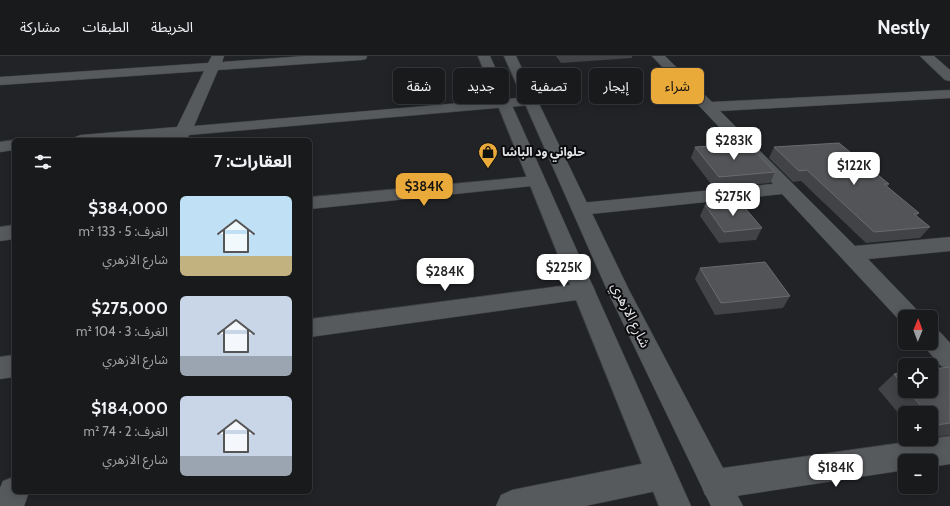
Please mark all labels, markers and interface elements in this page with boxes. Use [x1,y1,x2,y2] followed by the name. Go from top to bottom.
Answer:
[877,16,930,39] text: Nestly
[20,18,60,36] text: مشاركة
[82,18,129,36] text: الطبقات
[151,18,193,36] text: الخريطة
[393,68,445,104] chip: شقة
[453,68,509,104] chip: جديد
[517,68,581,104] chip: تصفية
[589,68,643,104] chip: إيجار
[651,68,704,104] chip: شراء
[706,127,762,161] pin: $283K
[715,132,753,148] text: $283K
[477,141,499,169] shop icon: حلواني ود الباشا
[502,144,585,162] place label: حلواني ود الباشا
[32,151,54,173] icon: filters
[214,151,292,171] text: العقارات: 7
[826,152,882,186] pin: $122K
[837,157,871,173] text: $122K
[396,173,452,207] pin: $384K
[405,178,443,194] text: $384K
[705,183,761,217] pin: $275K
[715,188,751,204] text: $275K
[88,198,168,218] text: $384,000
[212,212,260,260] icon: home
[79,223,168,239] text: الغرف: 5 · 133 m²
[102,251,168,267] text: شارع الازهري
[536,254,592,288] pin: $225K
[417,258,473,292] pin: $284K
[546,259,582,275] text: $225K
[426,263,464,279] text: $284K
[605,279,655,352] street label: شارع الازهري
[92,298,168,318] text: $275,000
[898,310,938,350] north arrow
[898,310,938,494] map controls
[212,312,260,360] icon: home
[76,323,168,339] text: الغرف: 3 · 104 m²
[102,351,168,367] text: شارع الازهري
[898,358,938,398] button: locate
[91,398,168,418] text: $184,000
[898,406,938,446] button: +
[212,412,260,460] icon: home
[84,423,168,439] text: الغرف: 2 · 74 m²
[102,451,168,467] text: شارع الازهري
[808,454,864,488] pin: $184K
[898,454,938,494] button: −
[818,459,854,475] text: $184K

